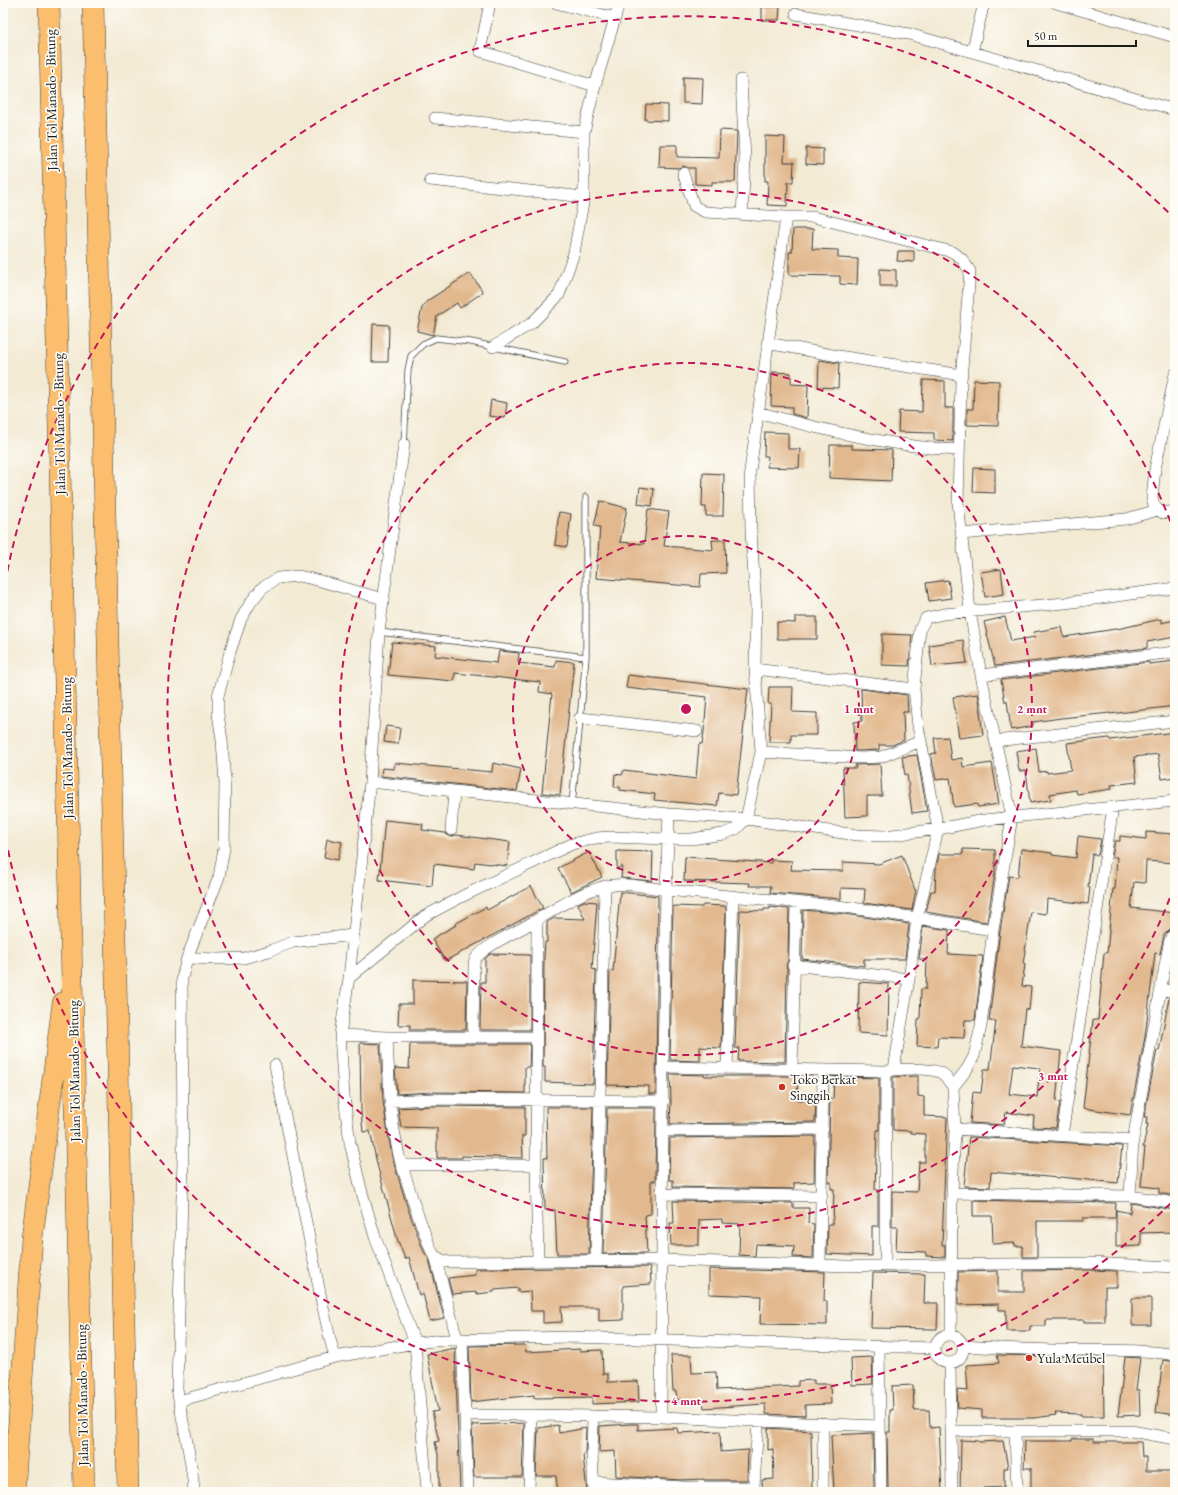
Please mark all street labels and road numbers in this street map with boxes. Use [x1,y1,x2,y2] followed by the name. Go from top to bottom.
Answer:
[41,28,61,172] street label: Jalan Tol Manado - Bitung
[49,352,69,496] street label: Jalan Tol Manado - Bitung
[57,676,77,820] street label: Jalan Tol Manado - Bitung
[64,999,84,1143] street label: Jalan Tol Manado - Bitung
[72,1323,92,1467] street label: Jalan Tol Manado - Bitung

